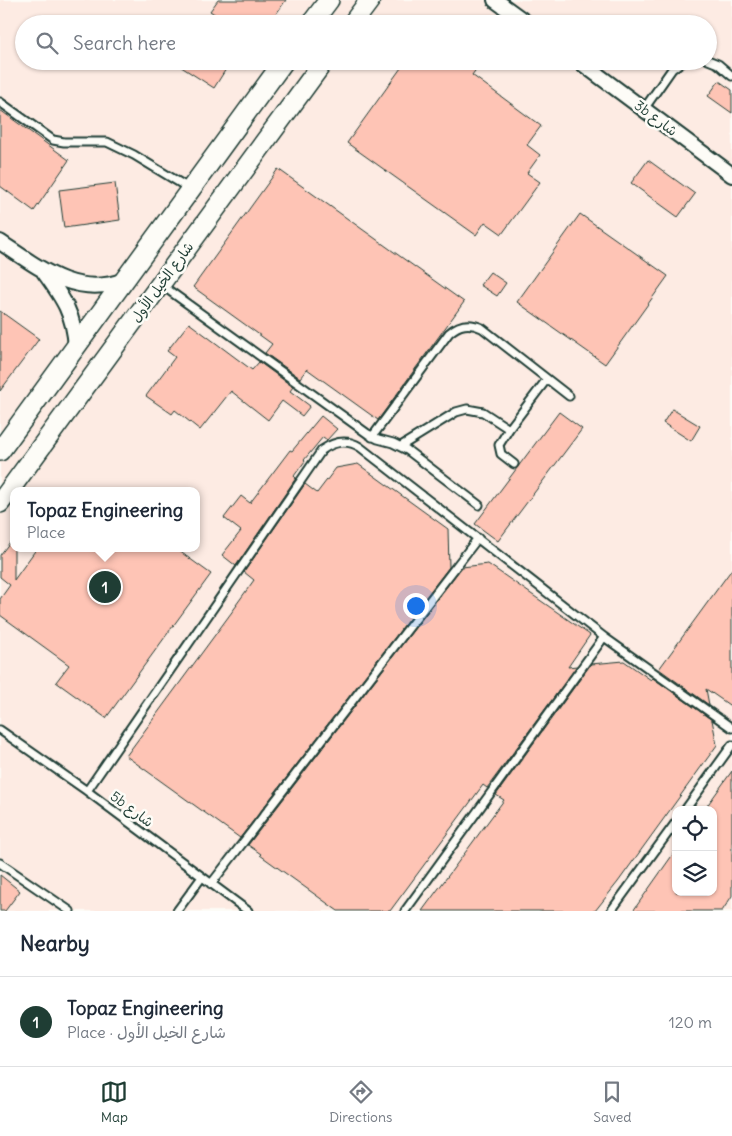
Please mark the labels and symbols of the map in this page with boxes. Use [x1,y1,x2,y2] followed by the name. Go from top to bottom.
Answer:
[630,96,681,141] street label: 3b شارع
[127,238,198,326] street label: شارع الخيل الأول
[89,568,121,606] pin: 1
[403,593,429,619] your location
[106,787,157,832] street label: 5b شارع

